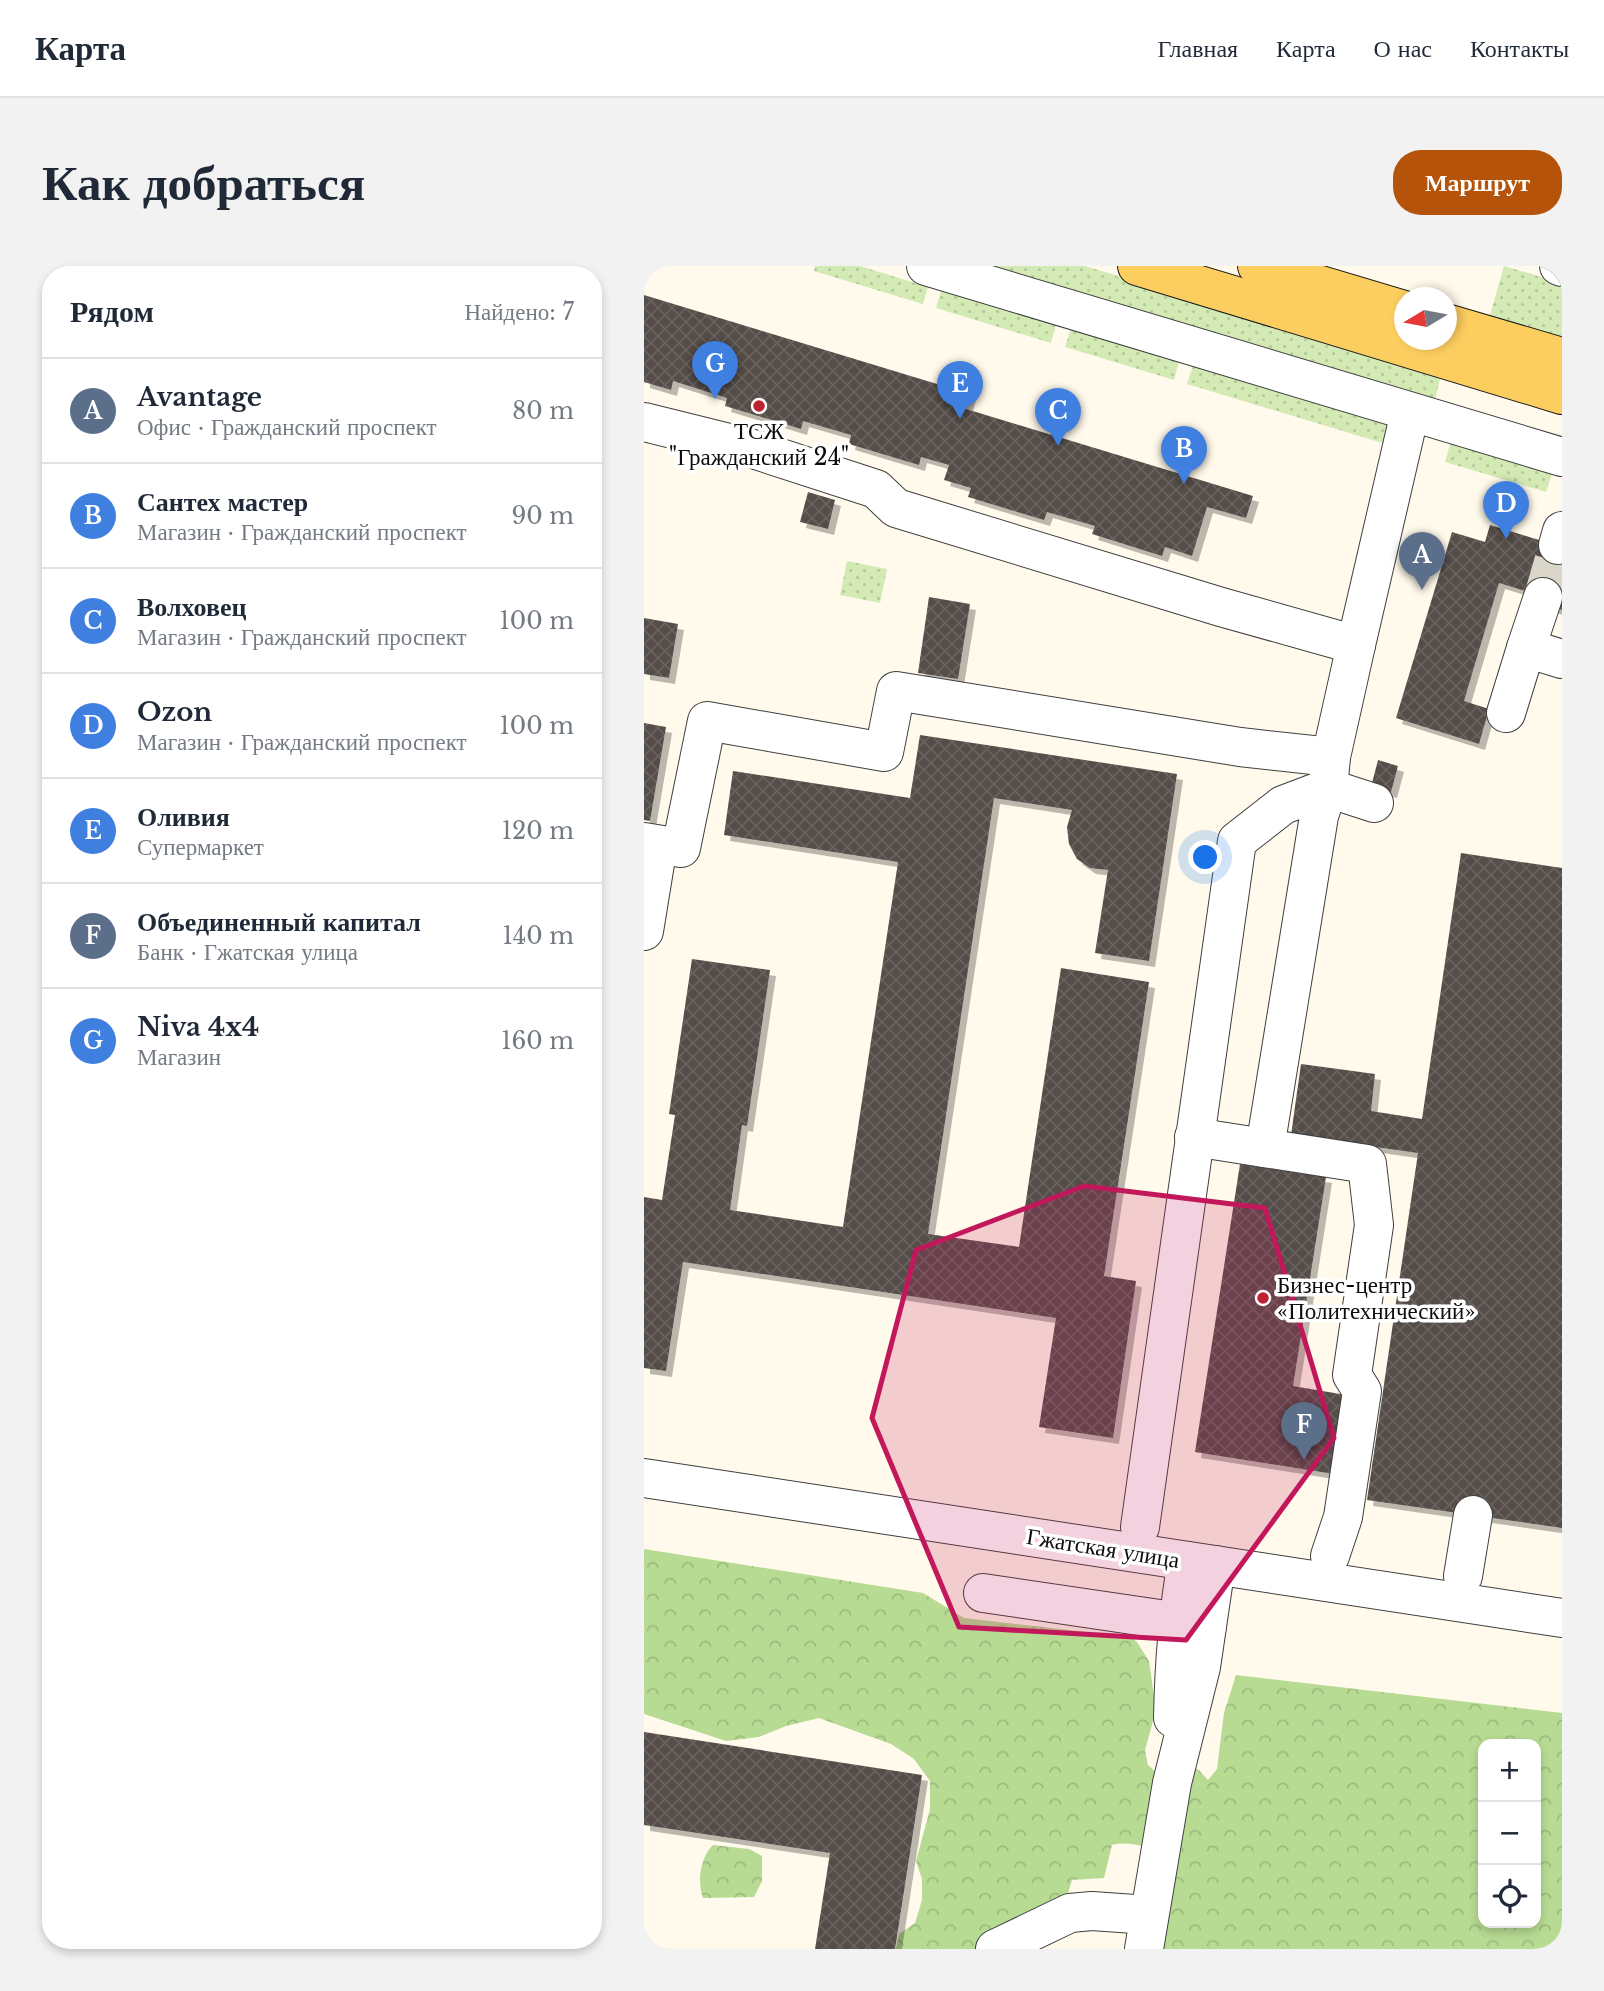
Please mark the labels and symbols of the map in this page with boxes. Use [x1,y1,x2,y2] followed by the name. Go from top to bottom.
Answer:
[1394,287,1457,350] north arrow
[692,341,738,399] pin: G
[937,361,983,419] pin: E
[1035,388,1081,446] pin: C
[751,398,767,414] marker: ТСЖ "Гражданский 24"
[669,417,849,471] place label: ТСЖ "Гражданский 24"
[1161,426,1207,484] pin: B
[1483,481,1529,539] pin: D
[1399,532,1445,590] pin: A
[1188,840,1222,874] your location
[1277,1271,1476,1325] place label: Бизнес-центр «Политехнический»
[1255,1290,1271,1306] marker: Бизнес-центр «Политехнический»
[1281,1402,1327,1460] pin: F
[1025,1522,1181,1574] street label: Гжатская улица

